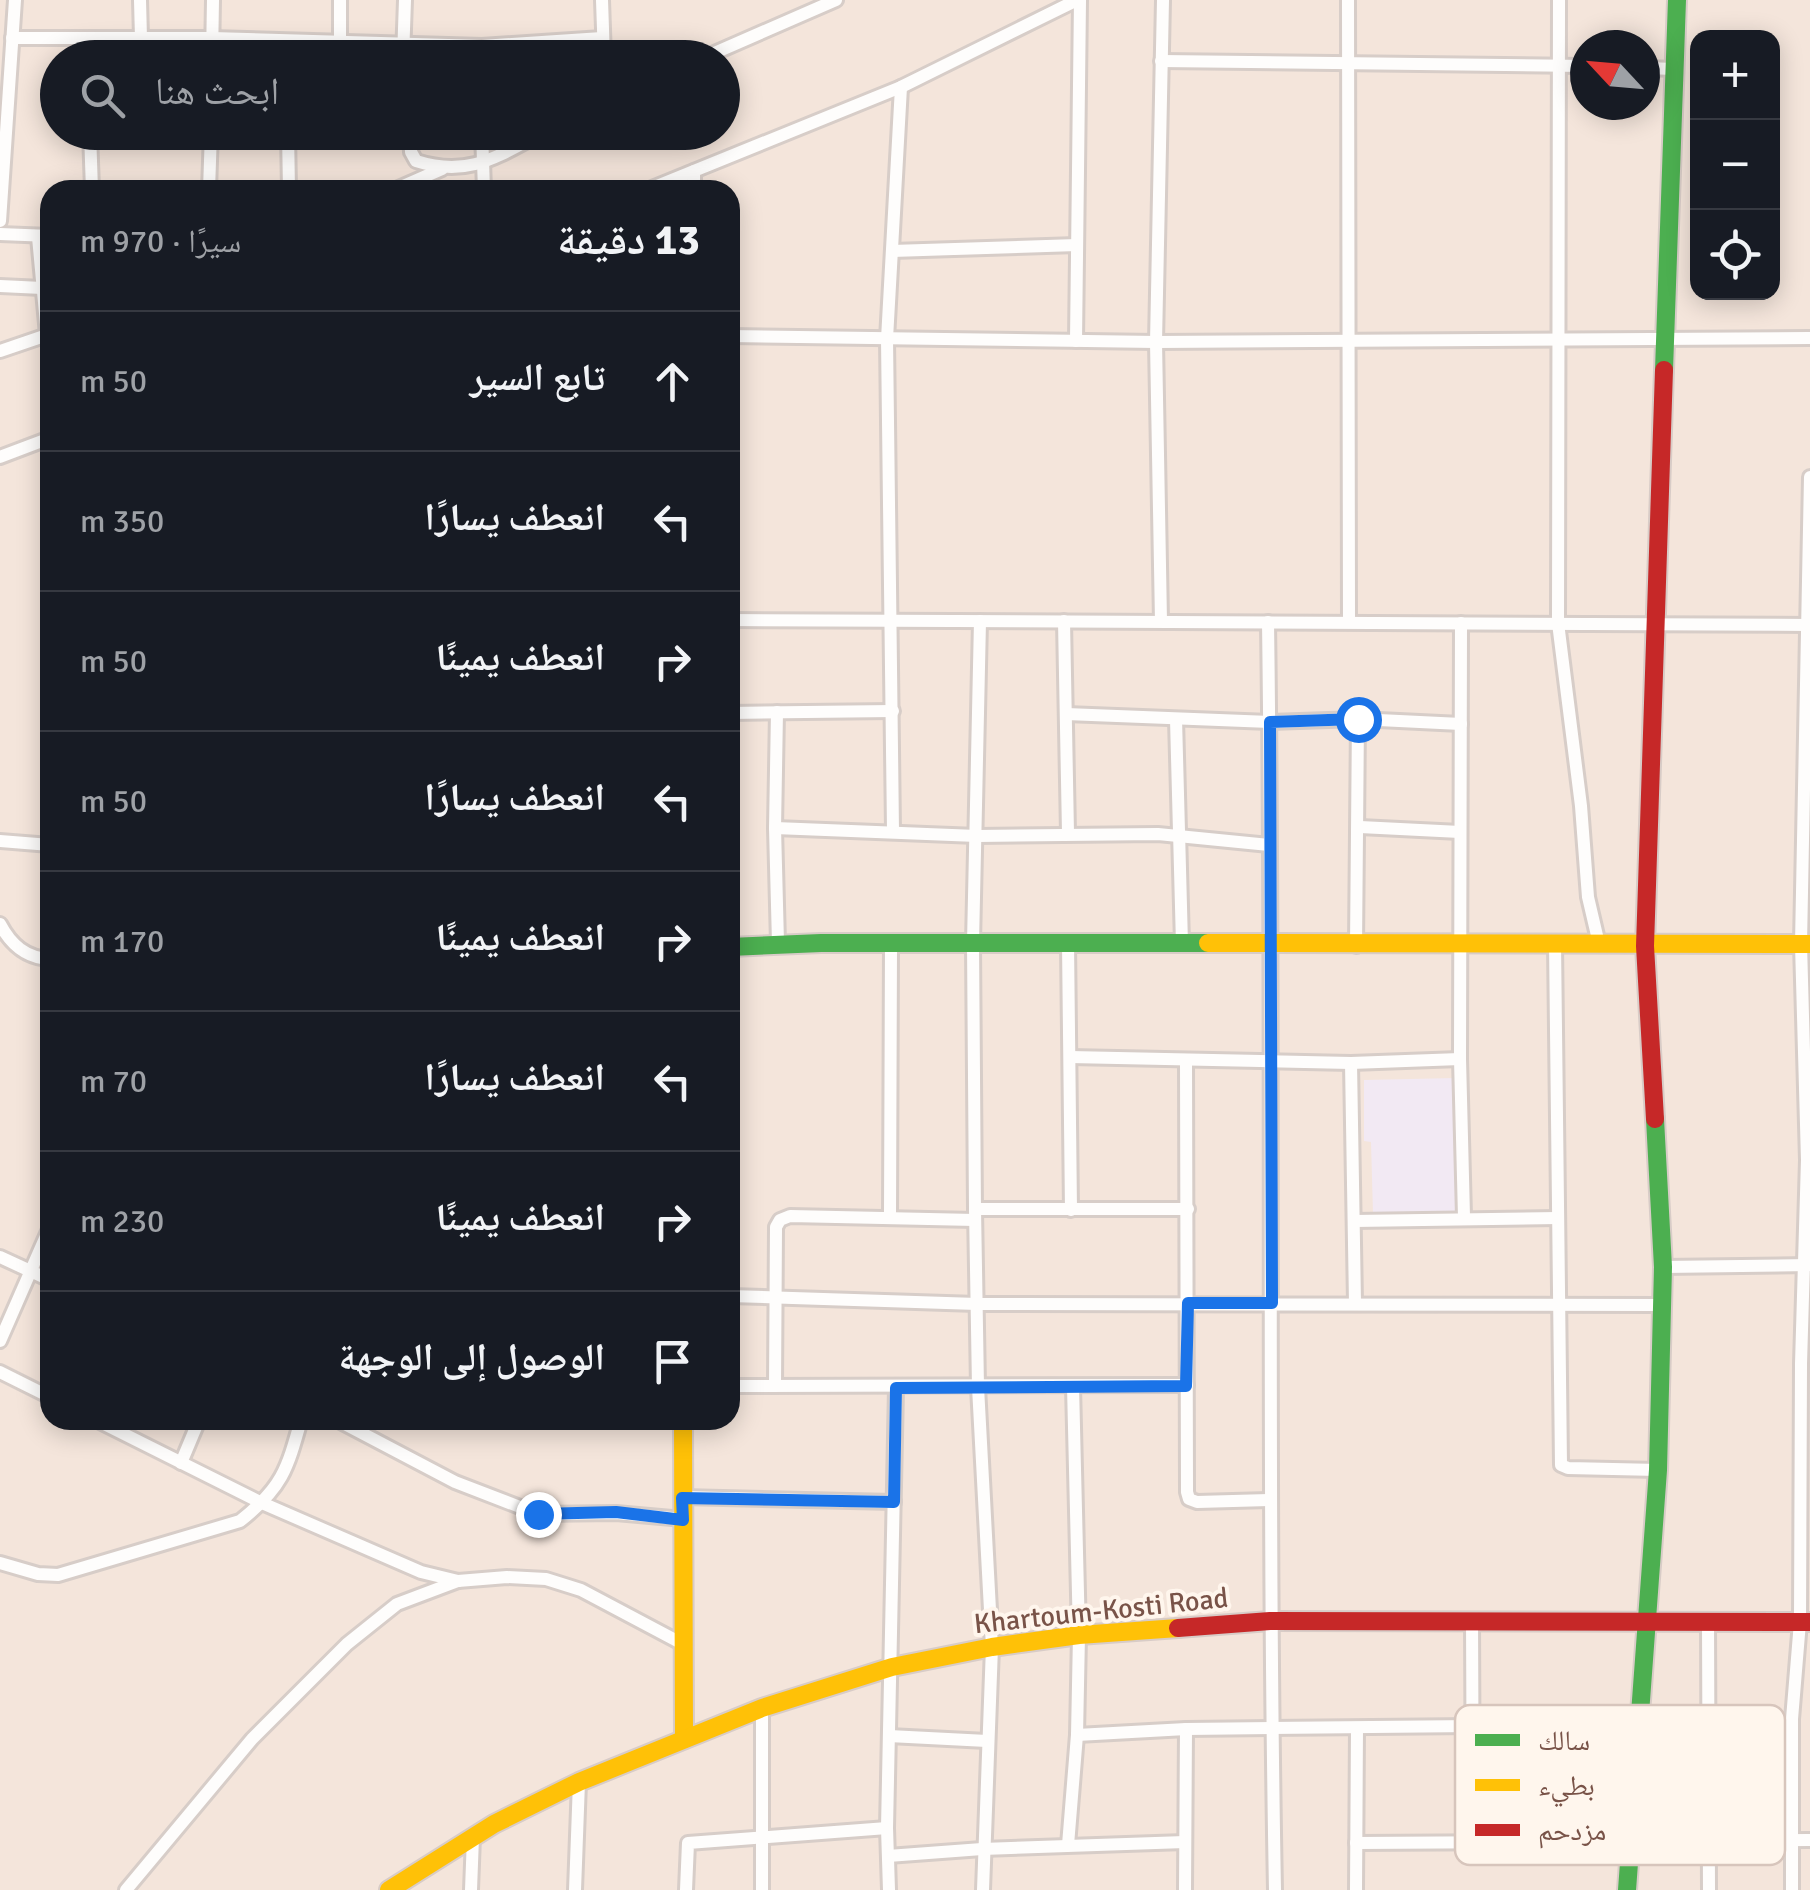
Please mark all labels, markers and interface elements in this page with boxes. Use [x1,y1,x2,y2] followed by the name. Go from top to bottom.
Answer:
[1570,30,1660,120] north arrow
[1690,30,1780,300] map controls
[1690,30,1780,120] button: +
[40,40,740,150] search box
[75,68,130,123] icon: search
[155,68,279,115] text: ابحث هنا
[1690,120,1780,210] button: −
[1690,210,1780,300] button: locate
[557,215,700,266] text: 13 دقيقة
[80,222,241,261] text: سيرًا · 970 m
[470,354,605,401] text: تابع السير
[645,354,700,409] icon: ahead
[80,362,147,401] text: 50 m
[424,494,605,541] text: انعطف يسارًا
[645,494,700,549] icon: left
[80,502,164,541] text: 350 m
[435,634,605,681] text: انعطف يمينًا
[645,634,700,689] icon: right
[80,642,147,681] text: 50 m
[1336,697,1382,743] route start
[424,774,605,821] text: انعطف يسارًا
[645,774,700,829] icon: left
[80,782,147,821] text: 50 m
[435,914,605,961] text: انعطف يمينًا
[645,914,700,969] icon: right
[80,922,164,961] text: 170 m
[424,1054,605,1101] text: انعطف يسارًا
[645,1054,700,1109] icon: left
[80,1062,147,1101] text: 70 m
[435,1194,605,1241] text: انعطف يمينًا
[645,1194,700,1249] icon: right
[80,1202,164,1241] text: 230 m
[338,1334,605,1381] text: الوصول إلى الوجهة
[645,1334,700,1389] icon: arrive
[516,1492,562,1538] route end
[972,1581,1230,1641] street label: Khartoum-Kosti Road
[1455,1705,1785,1865] legend
[1538,1724,1590,1758] text: سالك
[1538,1769,1595,1808] text: بطيء
[1538,1814,1606,1849] text: مزدحم

